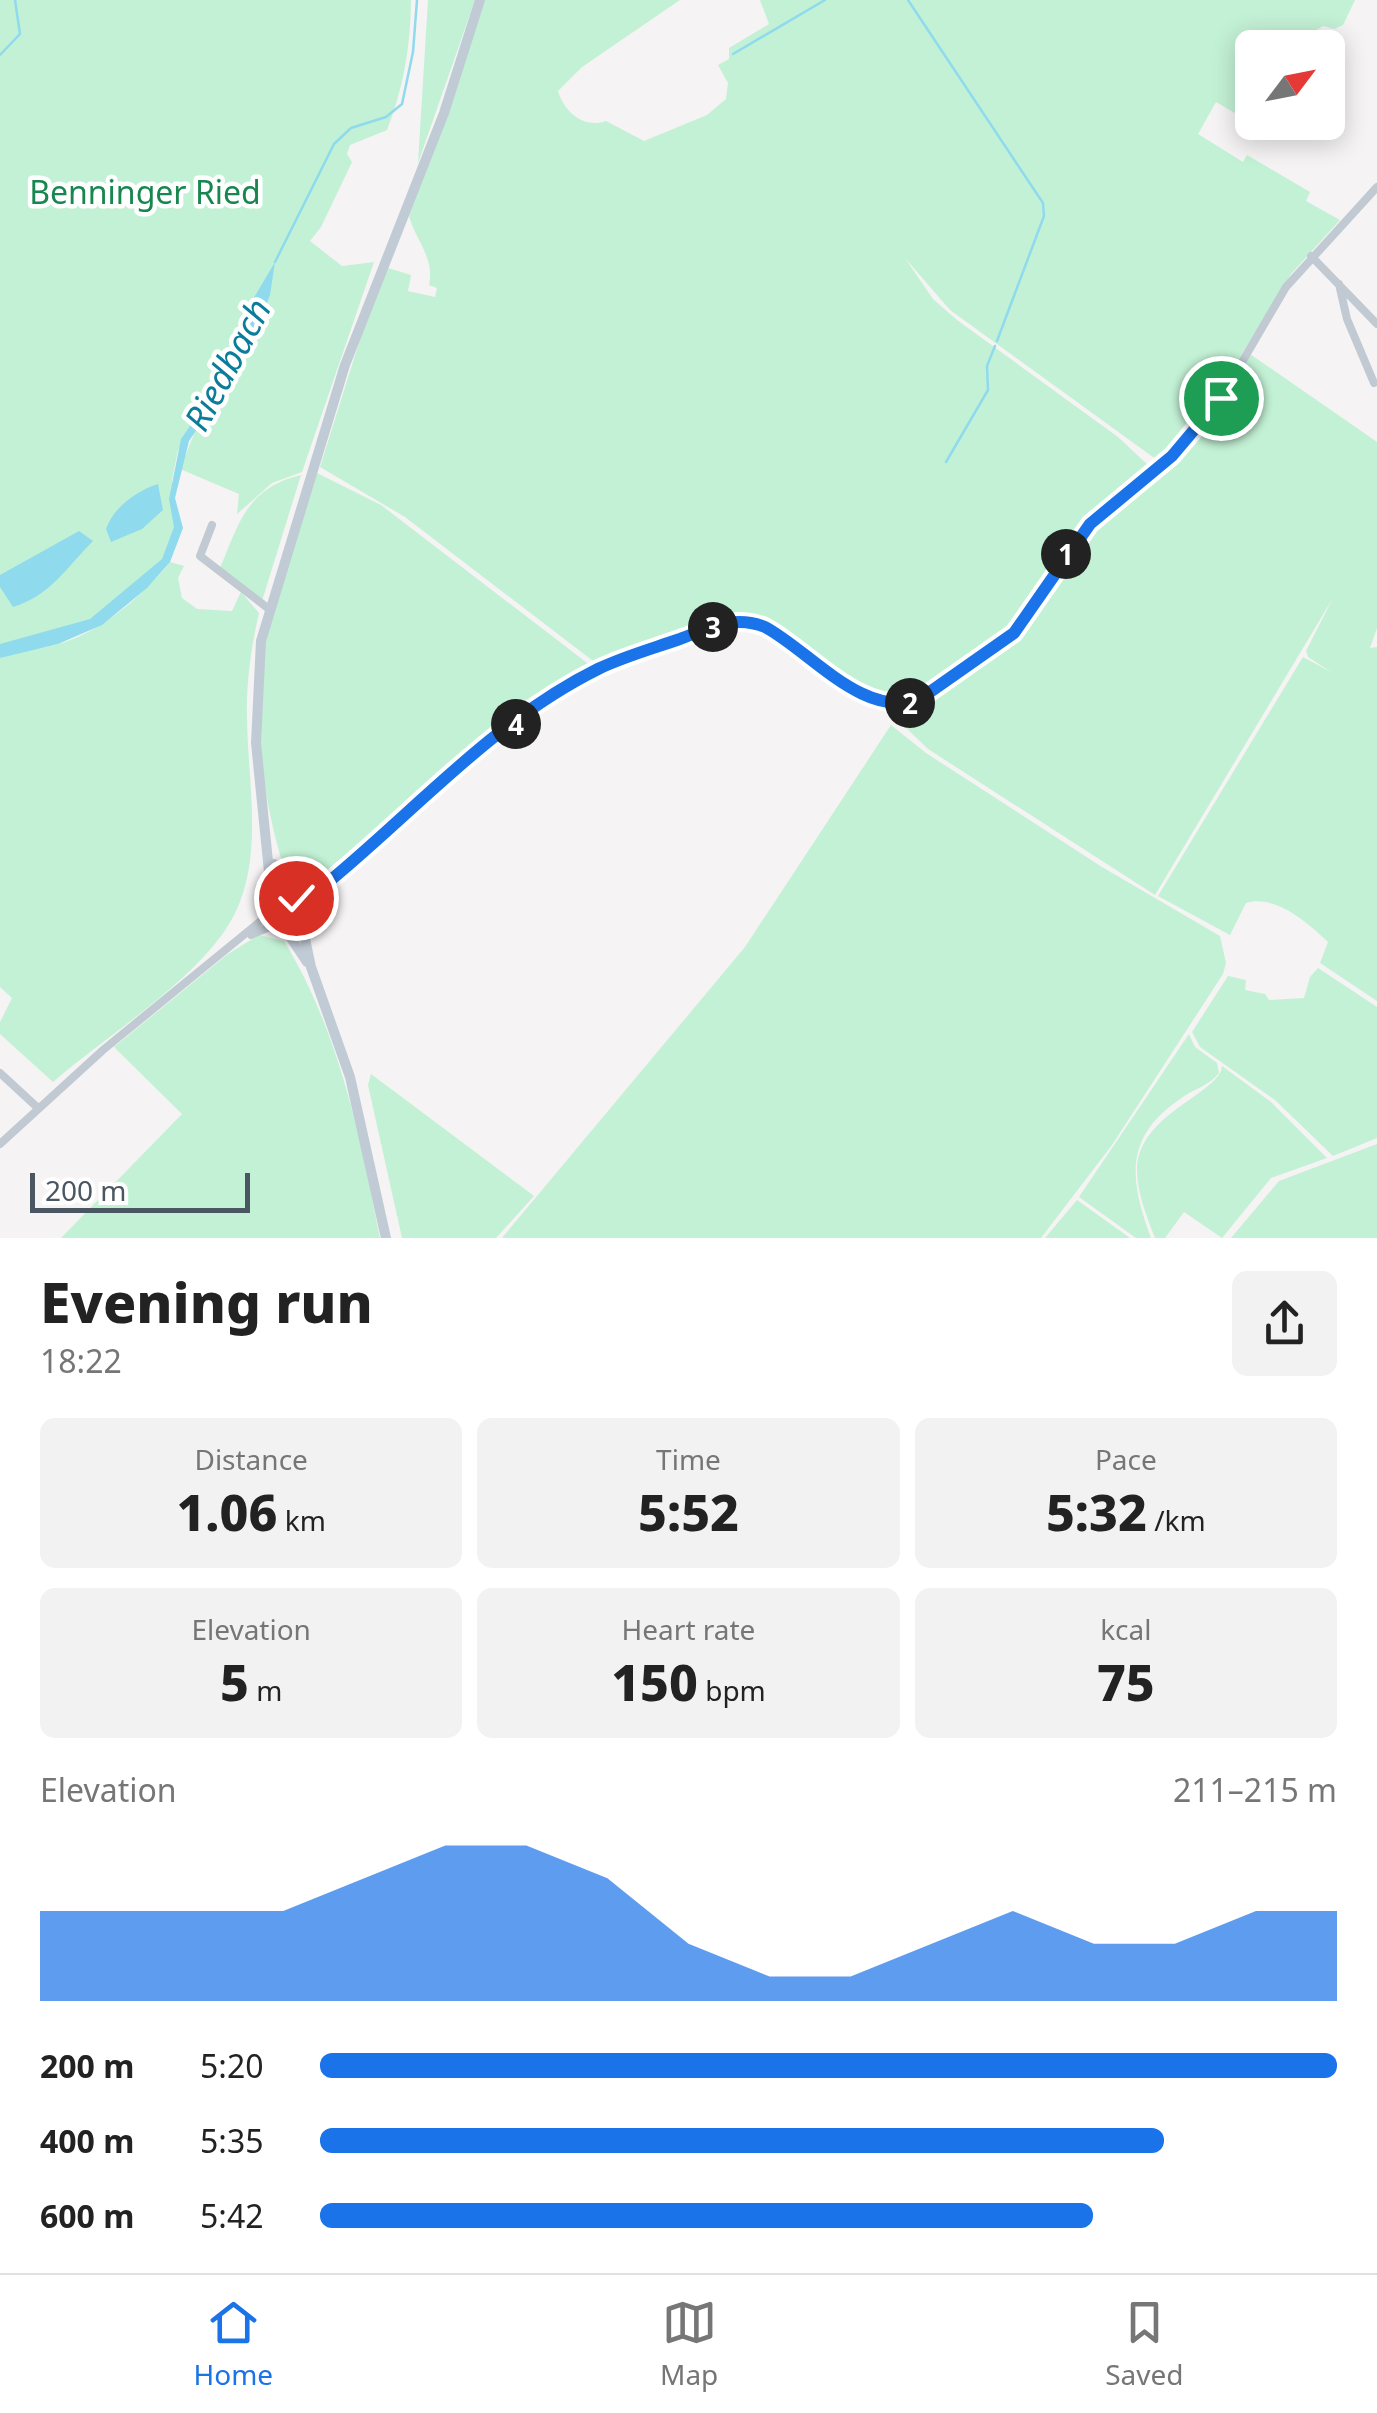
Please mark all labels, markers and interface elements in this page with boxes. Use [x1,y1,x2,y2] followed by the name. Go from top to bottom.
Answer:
[1235,30,1345,140] north arrow
[1235,30,1345,140] map controls
[29,170,261,213] park label: Benninger Ried
[172,290,281,439] water label: Riedbach
[1179,356,1264,441] pin
[1194,371,1249,426] icon: arrive
[1041,529,1091,579] pin: 1
[1058,535,1074,573] text: 1
[688,602,738,652] pin: 3
[705,608,721,646] text: 3
[885,678,935,728] pin: 2
[902,684,918,722] text: 2
[491,699,541,749] pin: 4
[508,705,524,743] text: 4
[254,856,339,941] pin
[269,871,324,926] icon: check
[30,1168,250,1212] scale bar
[45,1171,127,1209] text: 200 m
[40,1264,373,1339] text: Evening run
[1232,1271,1337,1376] button: share
[40,1339,122,1382] text: 18:22
[194,1440,308,1478] text: Distance
[656,1440,721,1478] text: Time
[1095,1440,1157,1478] text: Pace
[176,1478,277,1546] text: 1.06
[638,1478,739,1546] text: 5:52
[1046,1478,1147,1546] text: 5:32
[277,1501,326,1539] text: km
[1147,1501,1206,1539] text: /km
[191,1610,311,1648] text: Elevation
[622,1610,755,1648] text: Heart rate
[1100,1610,1151,1648] text: kcal
[220,1648,249,1716] text: 5
[611,1648,698,1716] text: 150
[1097,1648,1155,1716] text: 75
[249,1671,282,1709] text: m
[698,1671,766,1709] text: bpm
[40,1768,177,1811] text: Elevation
[1173,1768,1337,1811] text: 211–215 m
[40,2044,134,2087] text: 200 m
[200,2044,264,2087] text: 5:20
[40,2119,134,2162] text: 400 m
[200,2119,264,2162] text: 5:35
[40,2194,134,2237] text: 600 m
[200,2194,264,2237] text: 5:42
[193,2295,273,2393] tab: Home
[660,2295,718,2393] tab: Map
[1105,2295,1184,2393] tab: Saved

